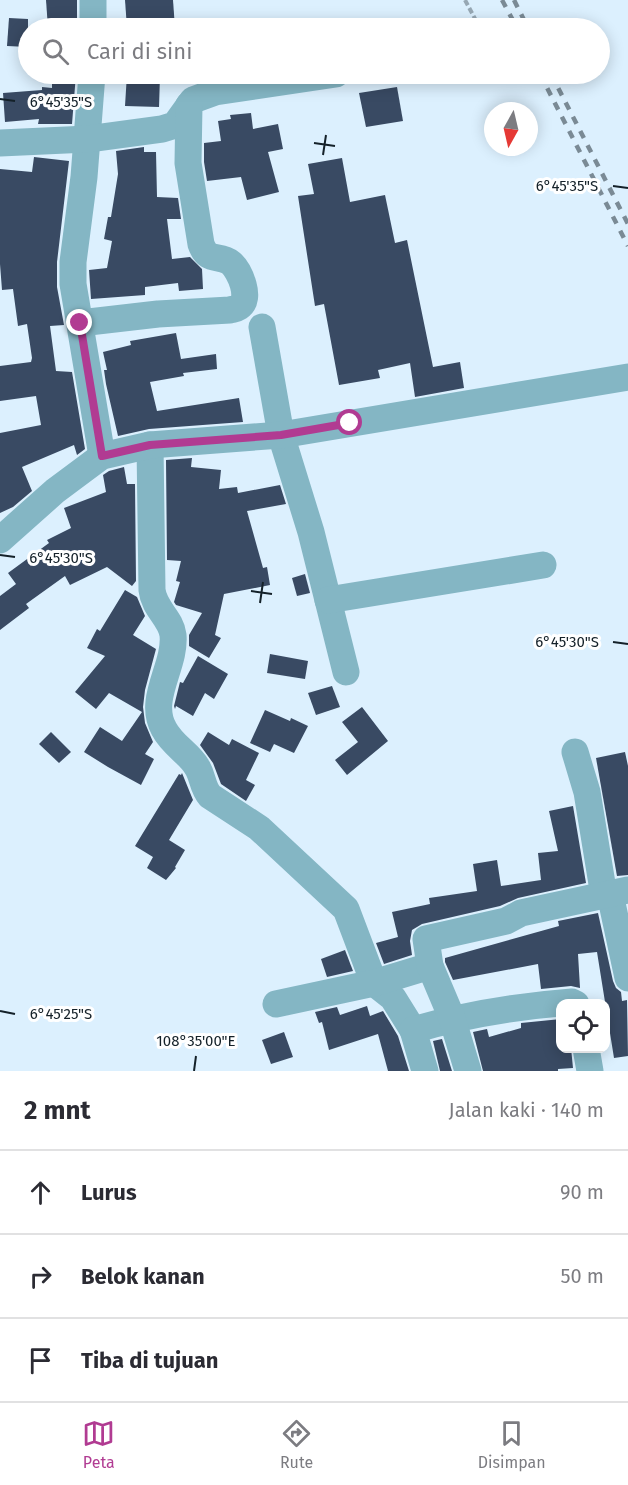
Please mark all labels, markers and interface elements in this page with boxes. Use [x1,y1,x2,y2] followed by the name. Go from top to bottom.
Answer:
[18,18,610,84] search box
[39,35,72,68] icon: search
[87,38,192,65] text: Cari di sini
[30,93,92,111] text: 6°45'35"S
[484,102,538,156] north arrow
[536,177,598,195] text: 6°45'35"S
[66,309,92,335] route end
[336,409,362,435] route start
[29,549,93,567] text: 6°45'30"S
[535,633,599,651] text: 6°45'30"S
[556,999,610,1053] map controls
[556,999,610,1053] button: locate
[30,1005,92,1023] text: 6°45'25"S
[156,1032,236,1050] text: 108°35'00"E
[24,1095,91,1126] text: 2 mnt
[449,1098,604,1122] text: Jalan kaki · 140 m
[24,1176,57,1209] icon: ahead
[81,1179,137,1206] text: Lurus
[560,1180,604,1204] text: 90 m
[24,1260,57,1293] icon: right
[81,1263,205,1290] text: Belok kanan
[560,1264,604,1288] text: 50 m
[24,1344,57,1377] icon: arrive
[81,1347,218,1374] text: Tiba di tujuan
[82,1417,115,1472] tab: Peta
[280,1417,313,1472] tab: Rute
[478,1417,546,1472] tab: Disimpan

